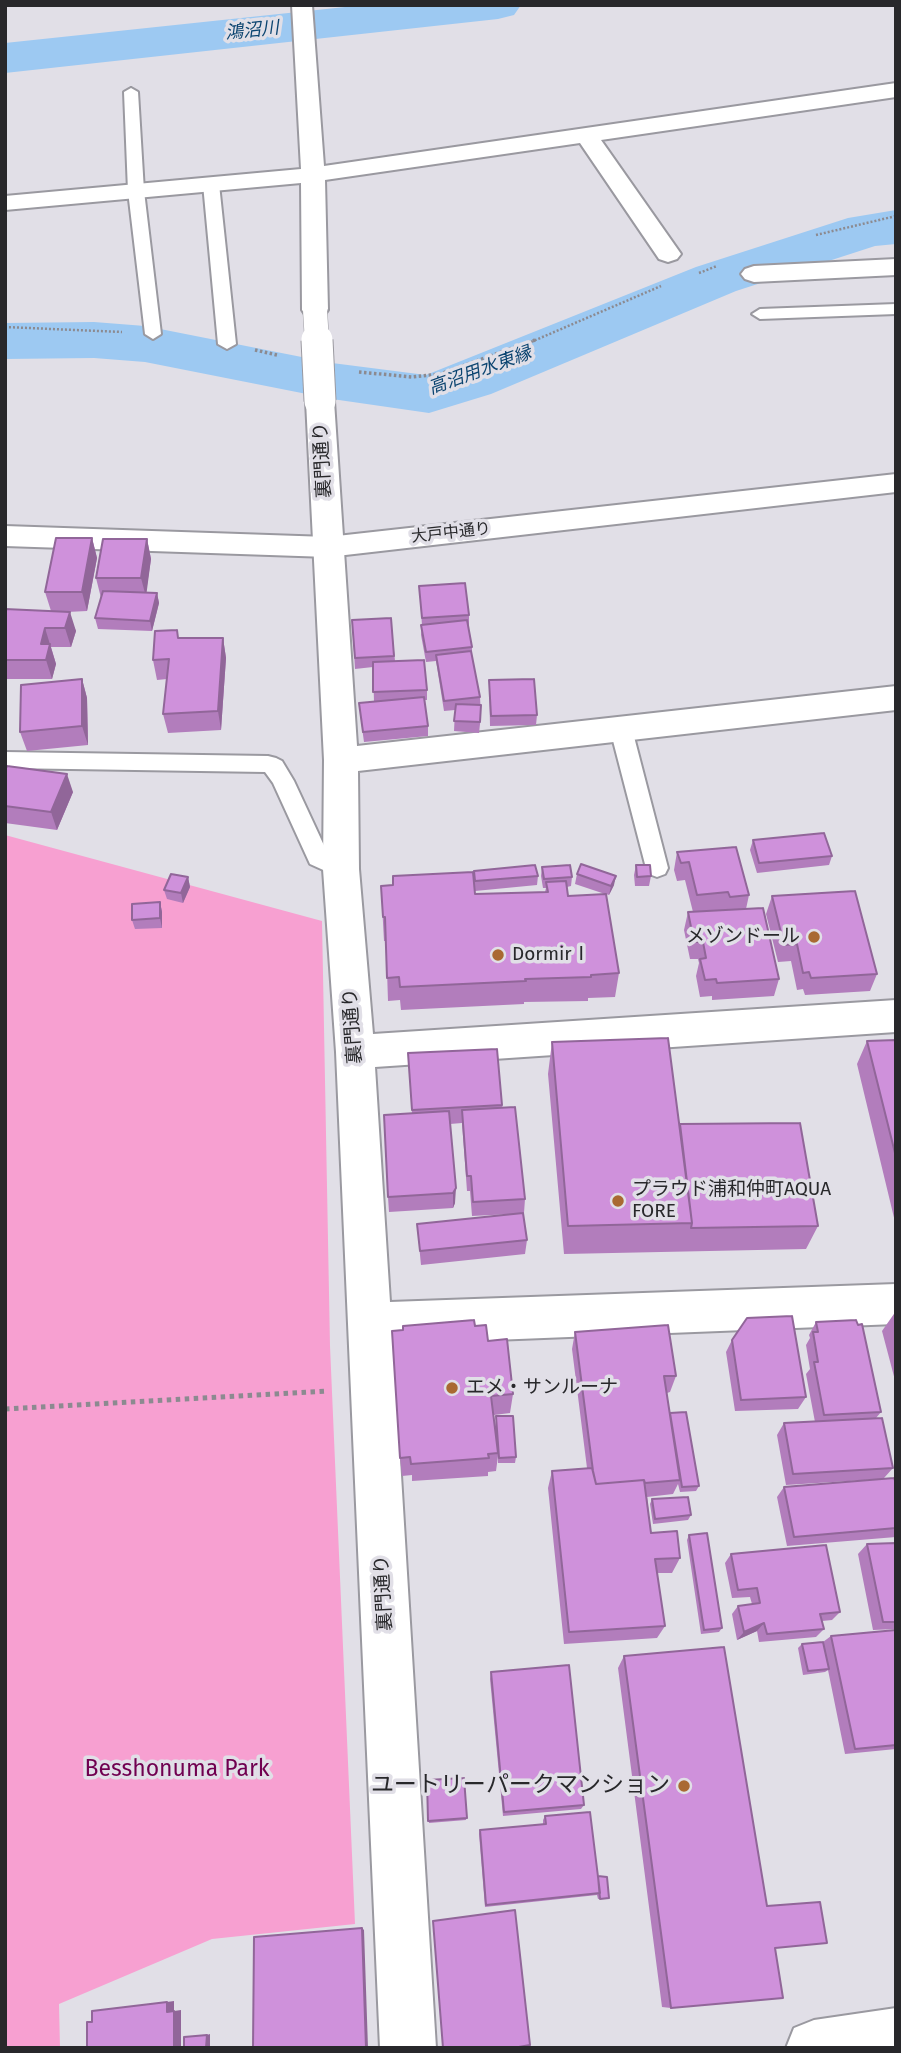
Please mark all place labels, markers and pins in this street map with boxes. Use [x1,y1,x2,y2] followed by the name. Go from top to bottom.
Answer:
[686,926,800,948] place label: メゾンドール
[806,929,822,945] marker: メゾンドール
[512,944,591,966] place label: DormirⅠ
[490,947,506,963] marker: DormirⅠ
[632,1179,831,1223] place label: プラウド浦和仲町AQUA FORE
[610,1193,626,1209] marker: プラウド浦和仲町AQUA FORE
[466,1377,618,1399] place label: エメ・サンルーナ
[444,1380,460,1396] marker: エメ・サンルーナ
[371,1772,670,1800] place label: ユートリーパークマンション
[676,1778,692,1794] marker: ユートリーパークマンション

